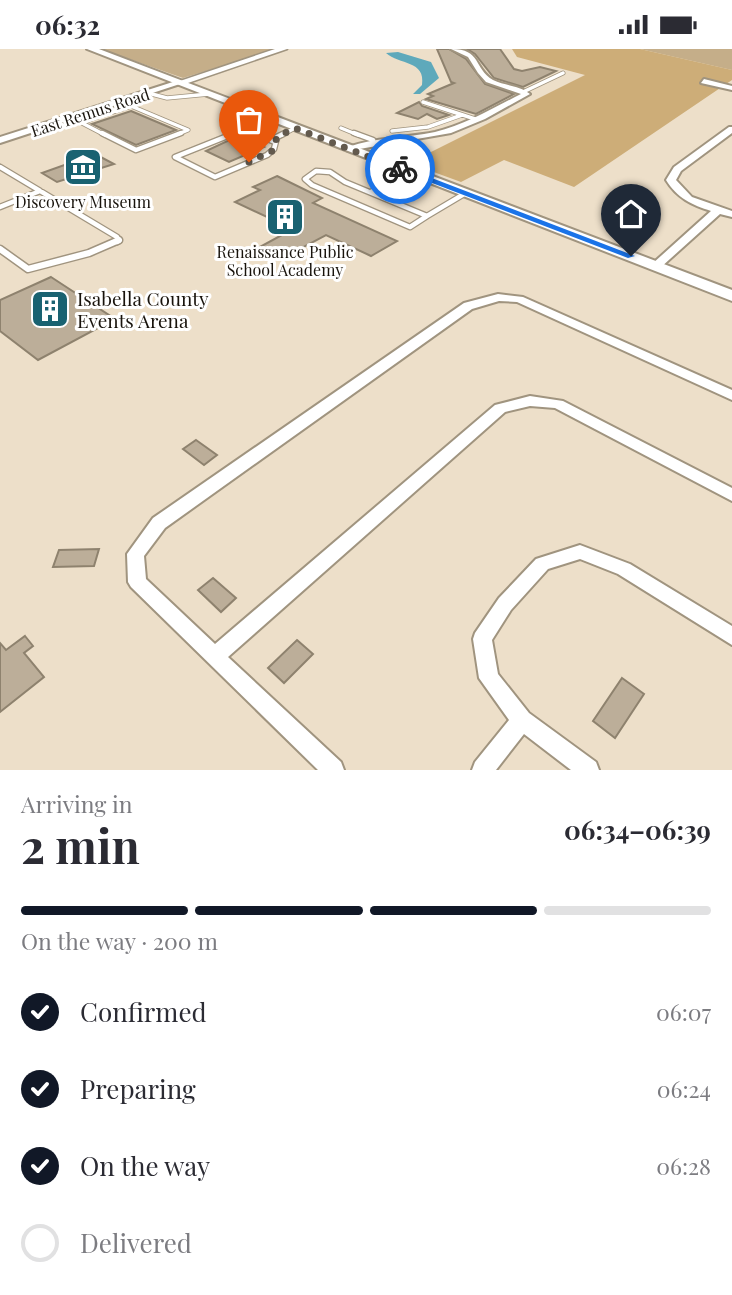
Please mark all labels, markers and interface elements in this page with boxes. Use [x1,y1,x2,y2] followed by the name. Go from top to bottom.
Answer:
[35,7,100,42] text: 06:32
[28,83,152,141] street label: East Remus Road
[219,90,279,162] pin
[230,101,268,139] icon: bag
[365,134,435,204] courier
[62,146,104,188] museum icon: Discovery Museum
[381,150,419,188] icon: bike
[601,184,661,256] pin
[15,191,151,212] place label: Discovery Museum
[612,195,650,233] icon: home
[264,196,306,238] building icon: Renaissance Public School Academy
[217,241,354,280] place label: Renaissance Public School Academy
[77,285,209,333] place label: Isabella County Events Arena
[29,288,71,330] building icon: Isabella County Events Arena
[21,788,133,819] text: Arriving in
[564,812,711,847] text: 06:34–06:39
[21,814,140,876] text: 2 min
[21,925,218,956] text: On the way · 200 m
[21,993,59,1031] icon: check
[80,994,207,1029] text: Confirmed
[656,996,711,1027] text: 06:07
[21,1070,59,1108] icon: check
[80,1071,196,1106] text: Preparing
[657,1073,711,1104] text: 06:24
[21,1147,59,1185] icon: check
[80,1148,210,1183] text: On the way
[656,1150,711,1181] text: 06:28
[80,1225,192,1260] text: Delivered

